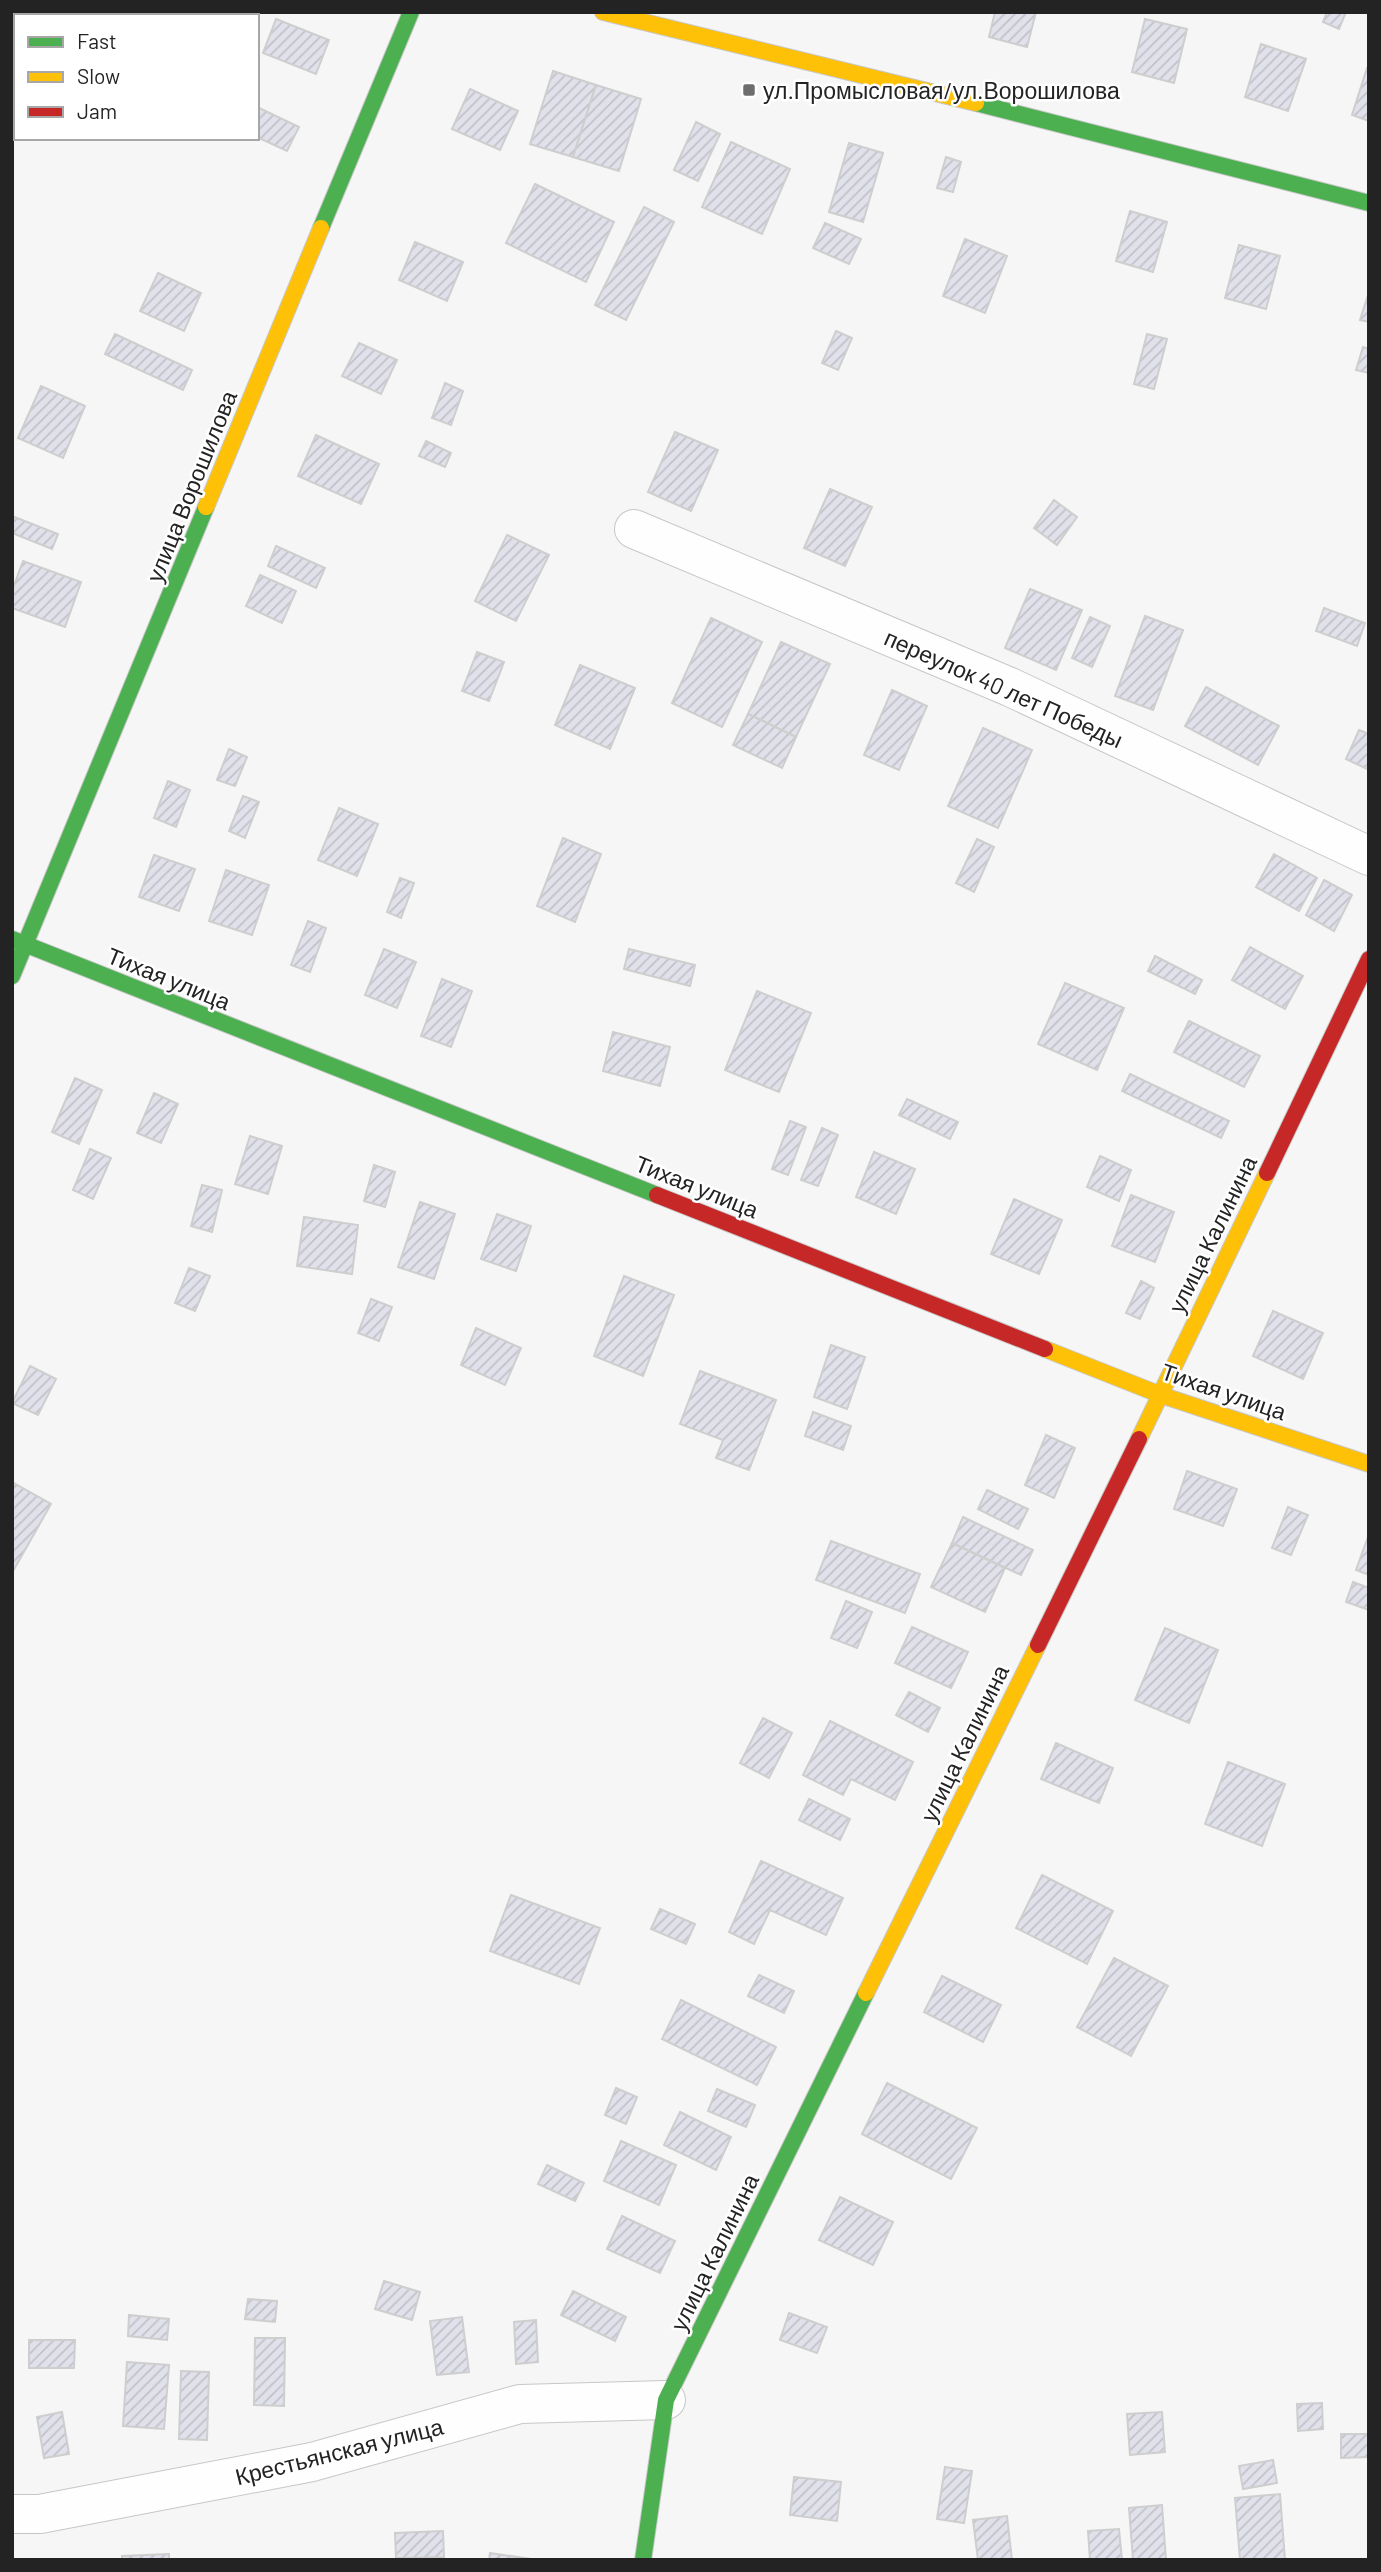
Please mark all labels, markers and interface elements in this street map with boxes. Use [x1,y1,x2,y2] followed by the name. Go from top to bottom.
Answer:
[14,14,259,140] legend
[77,28,117,53] text: Fast
[77,63,120,88] text: Slow
[763,76,1120,104] place label: ул.Промысловая/ул.Ворошилова
[741,82,757,98] marker: ул.Промысловая/ул.Ворошилова
[77,98,117,123] text: Jam
[140,386,242,586] street label: улица Ворошилова
[880,623,1128,753] street label: переулок 40 лет Победы
[103,941,235,1015] street label: Тихая улица
[631,1149,763,1223] street label: Тихая улица
[1162,1151,1262,1317] street label: улица Калинина
[1158,1357,1290,1425] street label: Тихая улица
[914,1660,1014,1826] street label: улица Калинина
[664,2169,764,2335] street label: улица Калинина
[232,2412,446,2490] street label: Крестьянская улица

